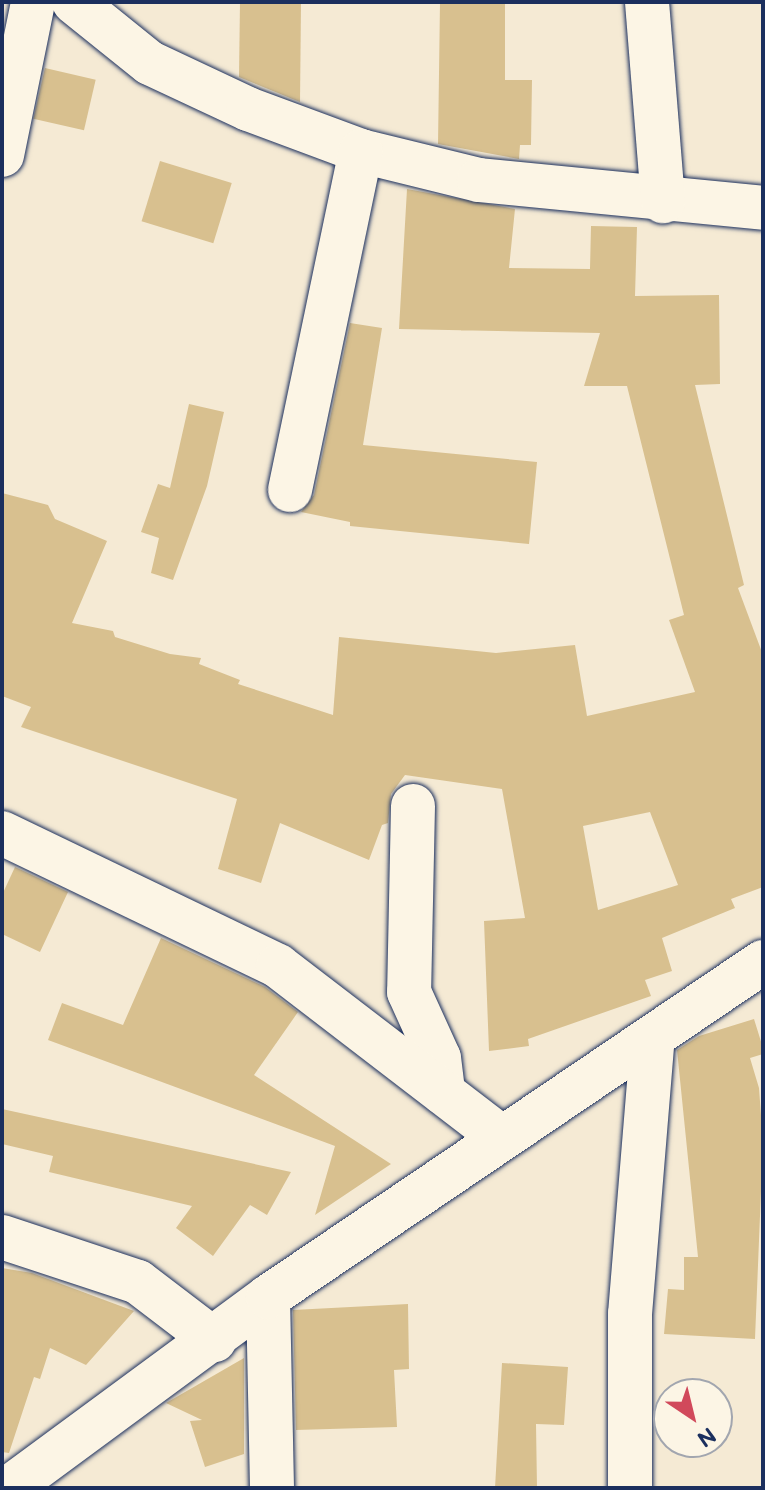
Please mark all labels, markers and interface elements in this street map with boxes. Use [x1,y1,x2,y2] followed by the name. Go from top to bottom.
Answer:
[653,1378,733,1458] north arrow
[691,1421,720,1452] text: N

